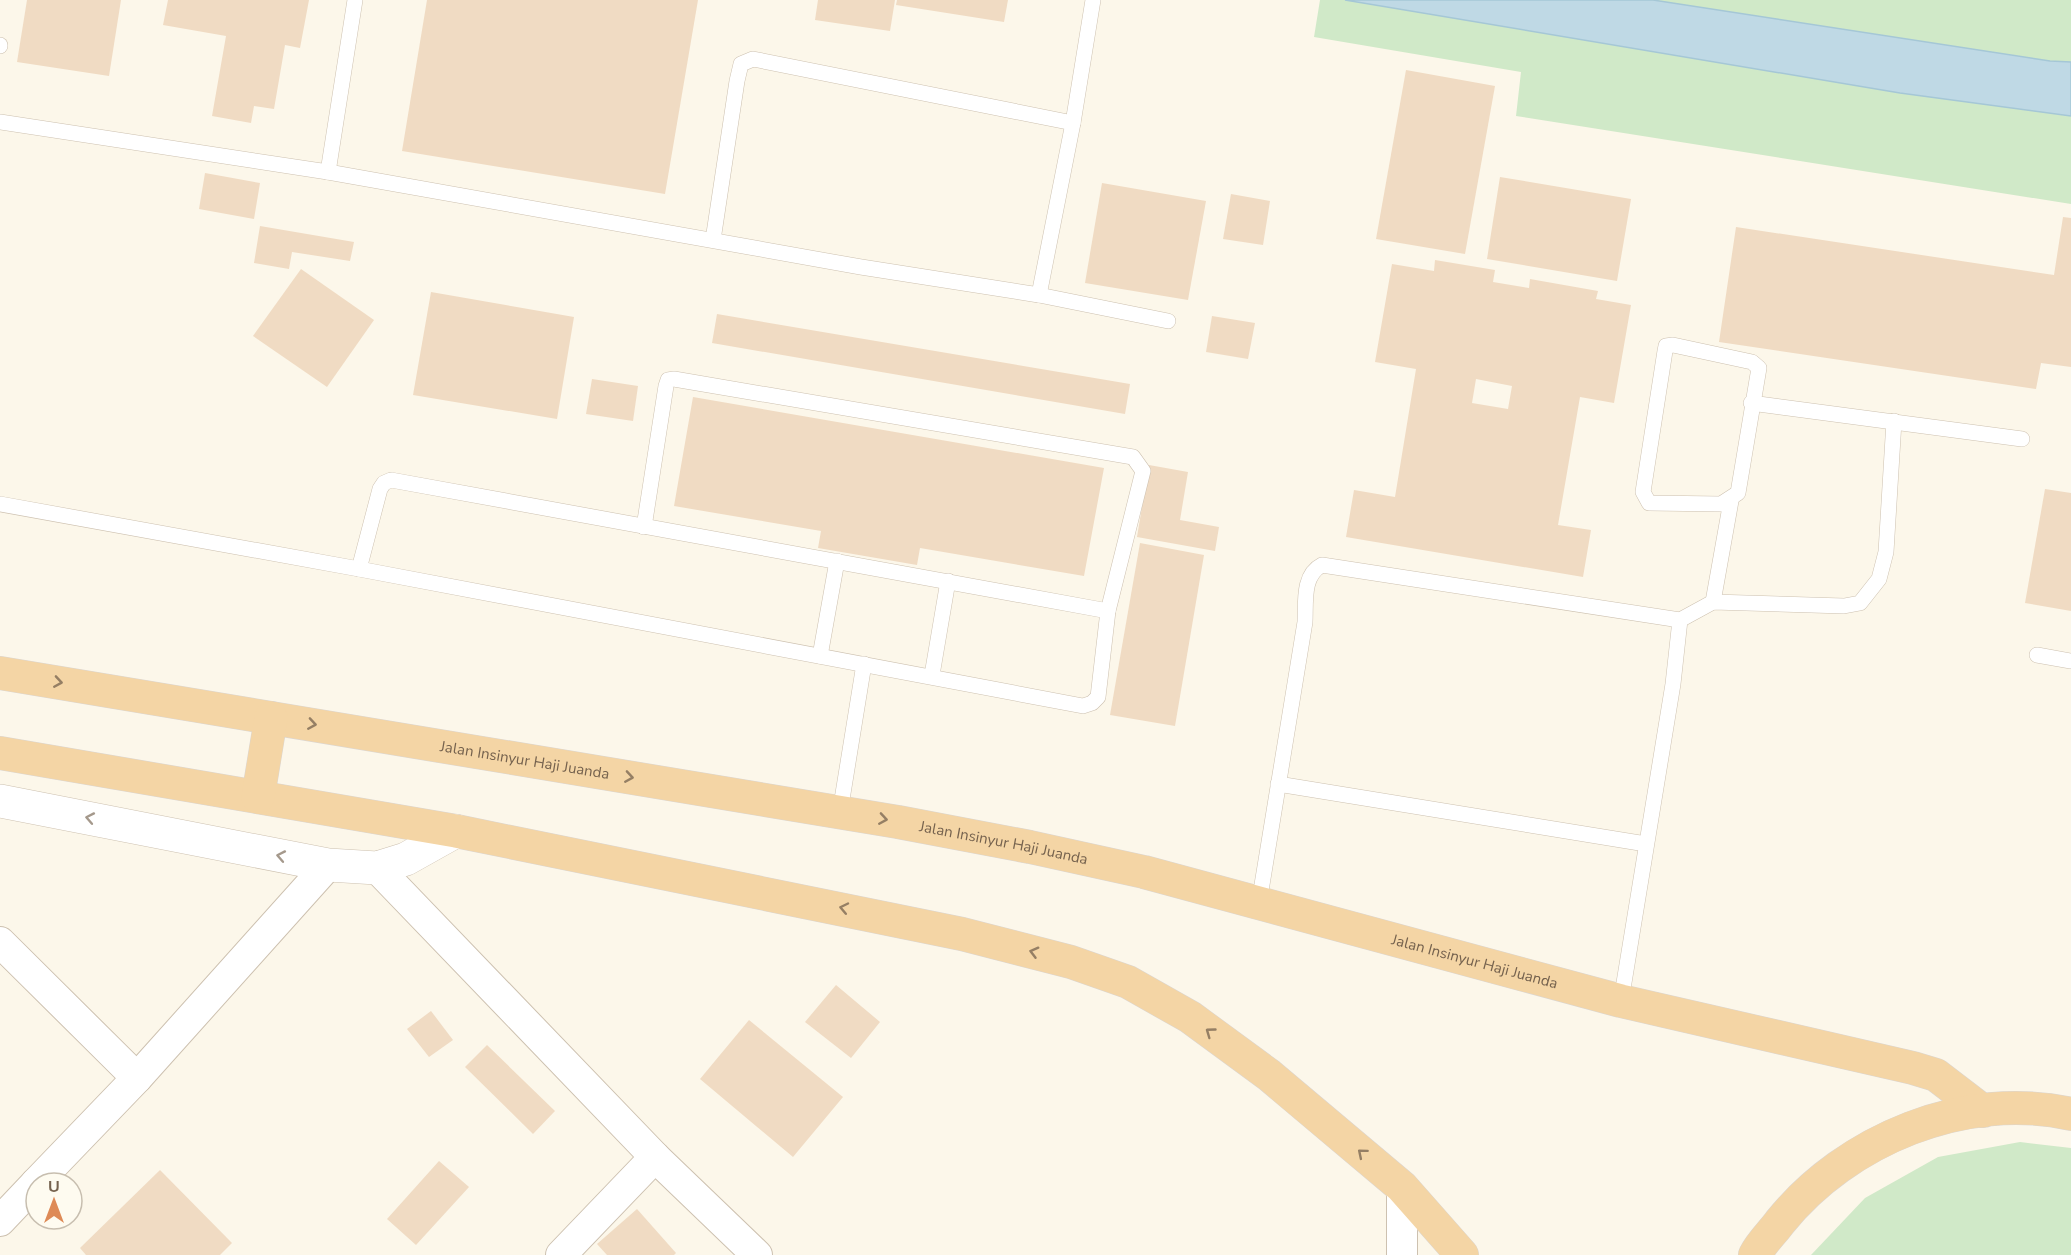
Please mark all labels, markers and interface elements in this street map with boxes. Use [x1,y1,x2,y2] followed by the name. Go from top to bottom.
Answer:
[52,675,62,688] one-way arrow
[308,718,317,730] one-way arrow
[438,736,611,784] street label: Jalan Insinyur Haji Juanda
[624,770,634,783] one-way arrow
[85,812,95,825] one-way arrow
[879,813,888,825] one-way arrow
[917,816,1090,869] street label: Jalan Insinyur Haji Juanda
[276,850,286,863] one-way arrow
[839,903,849,916] one-way arrow
[1389,929,1560,993] street label: Jalan Insinyur Haji Juanda
[1029,947,1039,960] one-way arrow
[1206,1028,1217,1039] one-way arrow
[1358,1150,1369,1161] one-way arrow
[24,1171,84,1231] north arrow
[48,1176,60,1198] text: U

